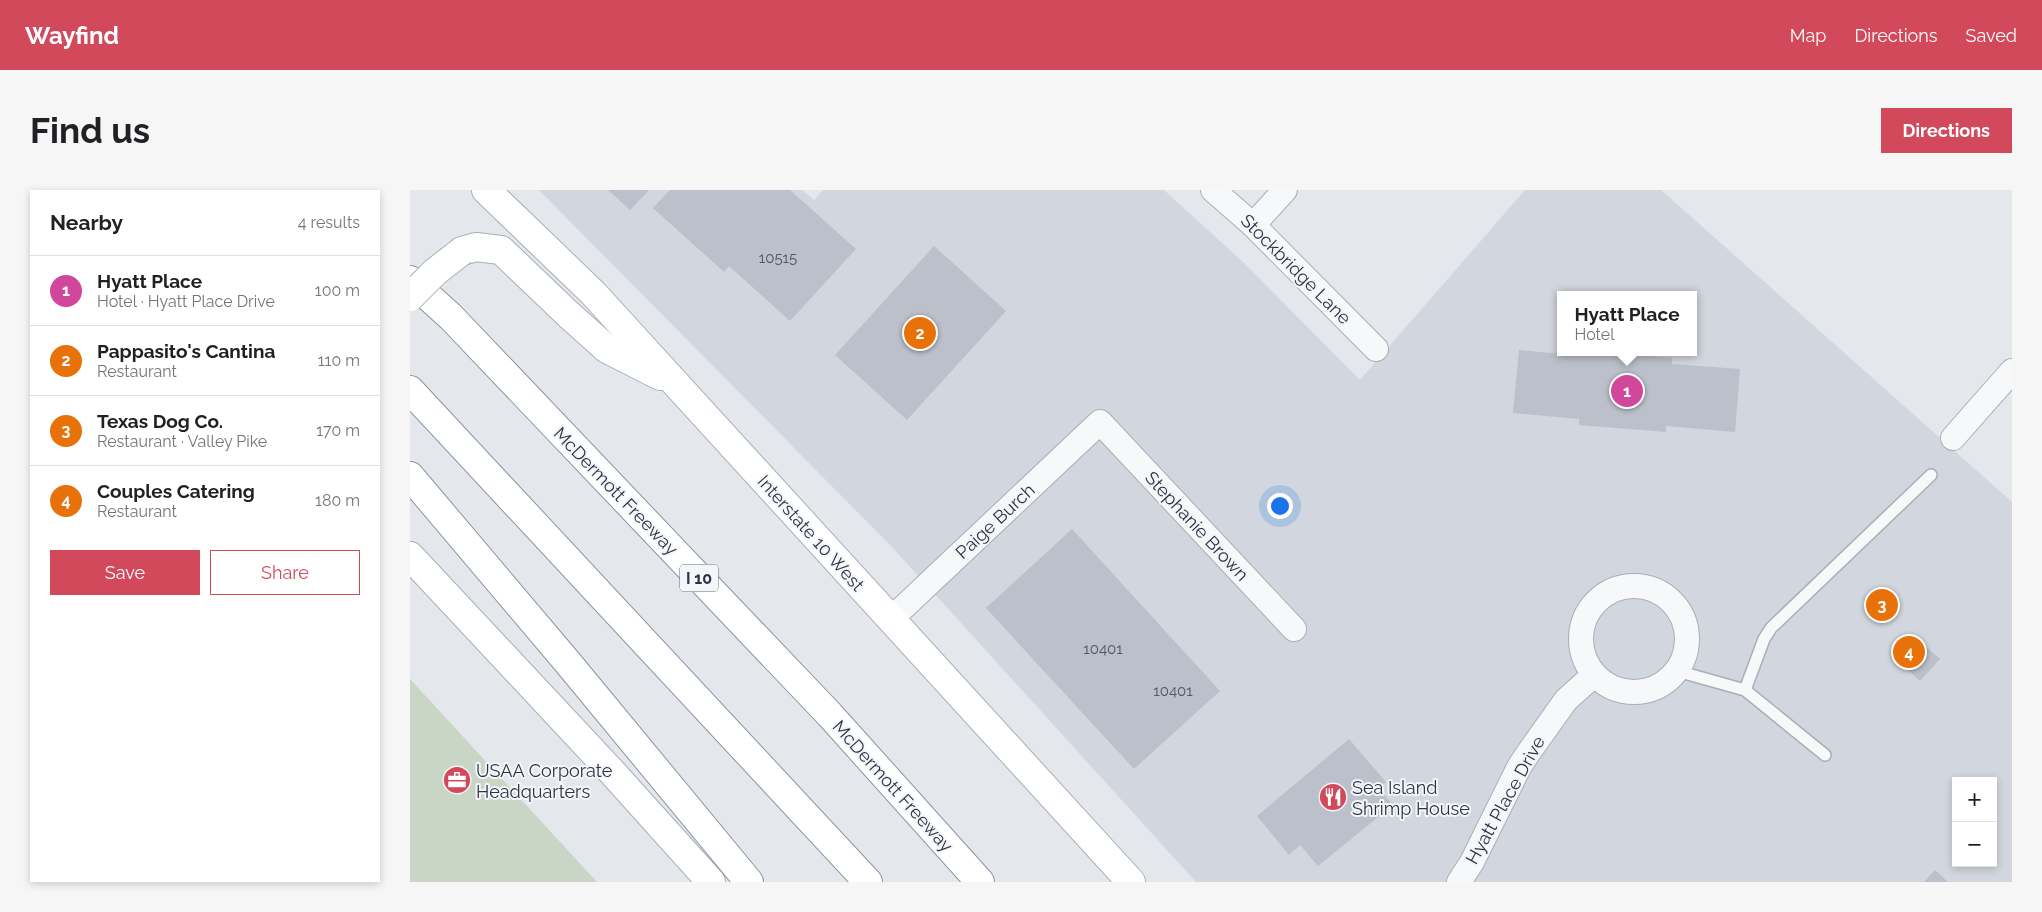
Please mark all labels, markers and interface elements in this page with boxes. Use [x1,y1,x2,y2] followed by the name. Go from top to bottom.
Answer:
[25,21,119,50] text: Wayfind
[1790,25,1826,46] text: Map
[1854,25,1938,46] text: Directions
[1966,25,2017,46] text: Saved
[1881,108,2012,153] button: Directions
[30,110,150,151] text: Find us
[50,210,123,235] text: Nearby
[1237,210,1356,329] street label: Stockbridge Lane
[298,213,360,232] text: 4 results
[759,249,797,267] house number: 10515
[97,270,202,292] text: Hyatt Place
[62,281,70,300] text: 1
[315,281,360,300] text: 100 m
[1557,291,1697,356] popup
[97,292,275,311] text: Hotel · Hyatt Place Drive
[1574,303,1680,325] text: Hyatt Place
[904,314,936,352] pin: 2
[1574,325,1615,344] text: Hotel
[97,340,275,362] text: Pappasito's Cantina
[61,351,71,370] text: 2
[318,351,360,370] text: 110 m
[97,362,177,381] text: Restaurant
[1611,372,1643,410] pin: 1
[97,410,223,432] text: Texas Dog Co.
[62,421,70,440] text: 3
[316,421,360,440] text: 170 m
[550,423,683,559] street label: McDermott Freeway
[97,432,267,451] text: Restaurant · Valley Pike
[1141,467,1253,585] street label: Stephanie Brown
[753,471,869,595] street label: Interstate 10 West
[951,479,1039,563] street label: Paige Burch
[97,480,255,502] text: Couples Catering
[61,491,71,510] text: 4
[315,491,360,510] text: 180 m
[1267,493,1293,519] your location
[97,502,177,521] text: Restaurant
[50,550,200,595] button: Save
[210,550,360,595] button: Share
[680,564,718,592] road number: I 10
[1866,586,1898,624] pin: 3
[1893,633,1925,671] pin: 4
[1083,640,1123,658] house number: 10401
[1153,682,1193,700] house number: 10401
[828,716,958,856] street label: McDermott Freeway
[1461,732,1549,868] street label: Hyatt Place Drive
[476,760,613,802] place label: USAA Corporate Headquarters
[442,765,472,795] office icon: USAA Corporate Headquarters
[1352,777,1470,819] place label: Sea Island Shrimp House
[1952,777,1997,867] map controls
[1952,777,1997,822] button: +
[1318,782,1348,812] restaurant icon: Sea Island Shrimp House
[1952,822,1997,867] button: −

